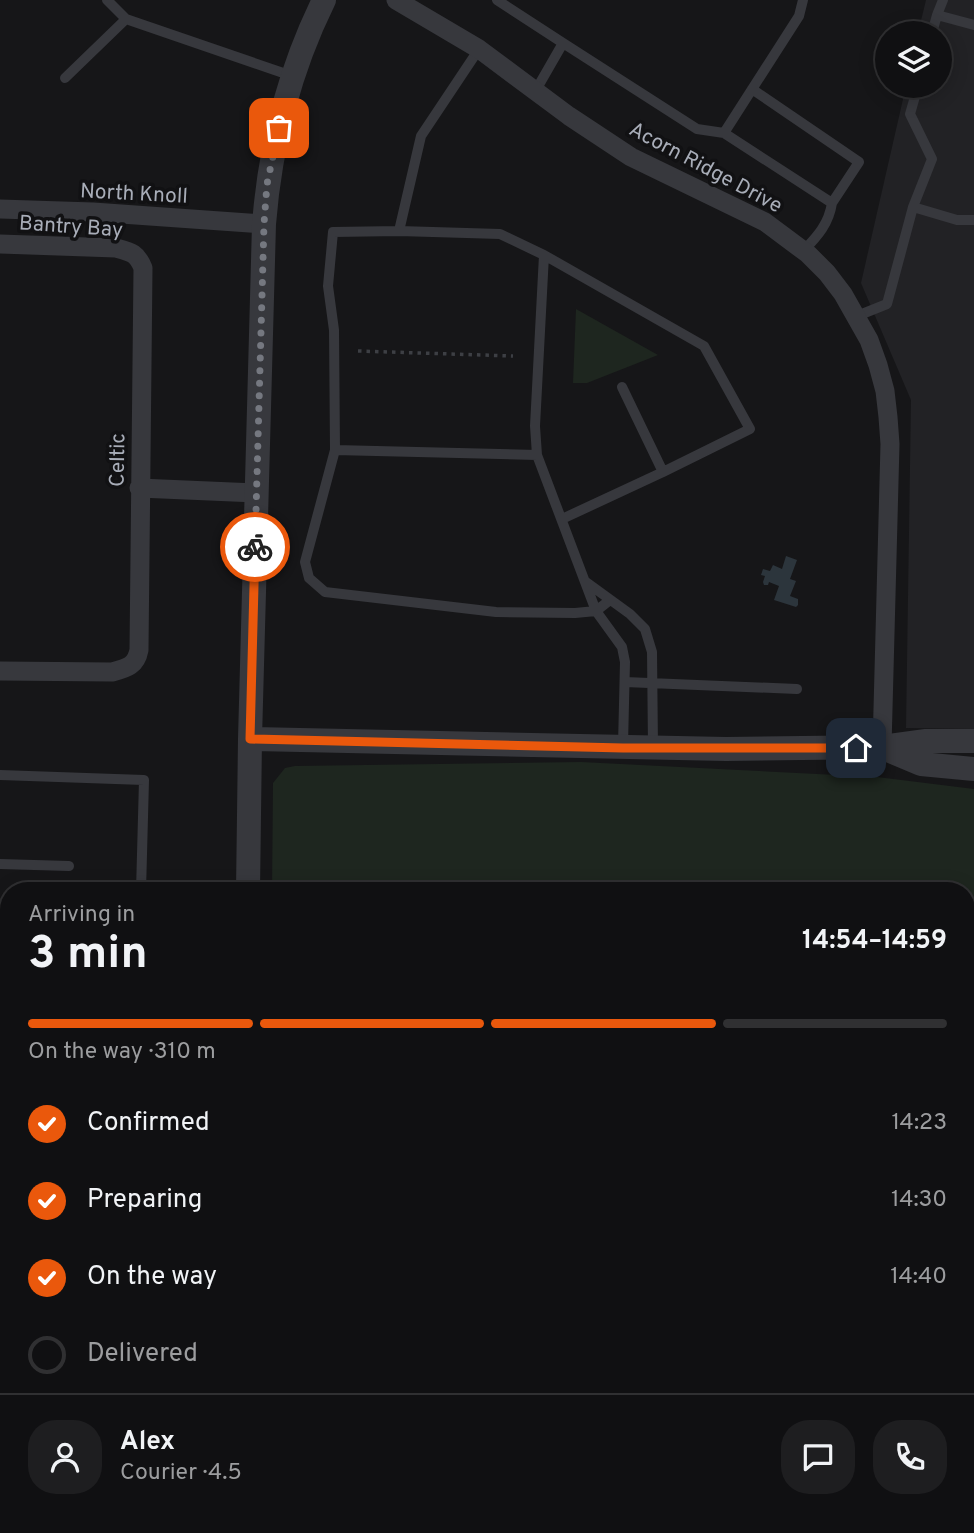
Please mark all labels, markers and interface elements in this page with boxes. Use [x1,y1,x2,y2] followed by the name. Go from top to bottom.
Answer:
[875,21,952,98] map controls
[875,21,952,98] button: layers
[249,98,309,158] pin
[260,109,298,147] icon: bag
[624,117,787,220] street label: Acorn Ridge Drive
[79,178,189,211] street label: North Knoll
[18,210,124,245] street label: Bantry Bay
[105,433,132,487] street label: Celtic
[220,512,290,582] courier
[236,528,274,566] icon: bike
[826,718,886,778] pin
[837,729,875,767] icon: home
[28,901,135,930] text: Arriving in
[802,925,947,958] text: 14:54–14:59
[28,926,148,985] text: 3 min
[28,1038,216,1067] text: On the way · 310 m
[28,1105,66,1143] icon: check
[87,1107,210,1140] text: Confirmed
[892,1109,947,1138] text: 14:23
[28,1182,66,1220] icon: check
[87,1184,202,1217] text: Preparing
[891,1186,947,1215] text: 14:30
[28,1259,66,1297] icon: check
[87,1261,217,1294] text: On the way
[890,1263,947,1292] text: 14:40
[87,1338,198,1371] text: Delivered
[28,1420,102,1494] button: person
[781,1420,855,1494] button: chat
[873,1420,947,1494] button: phone
[120,1426,175,1459] text: Alex
[120,1459,242,1488] text: Courier · 4.5

